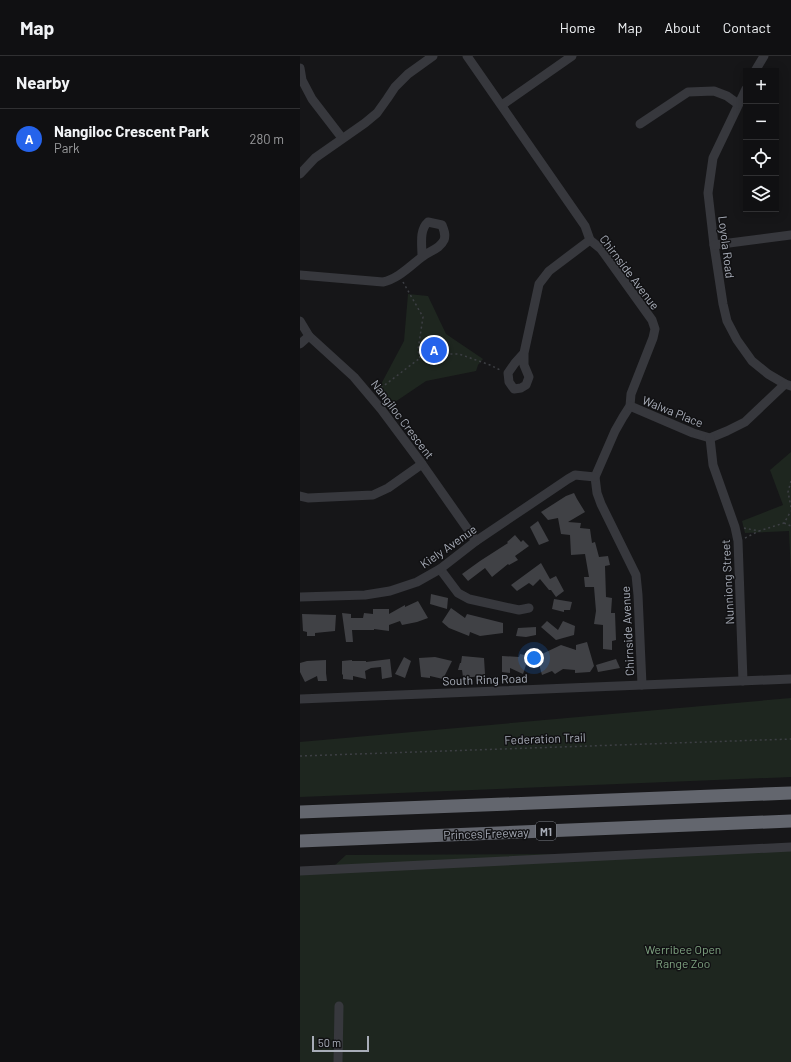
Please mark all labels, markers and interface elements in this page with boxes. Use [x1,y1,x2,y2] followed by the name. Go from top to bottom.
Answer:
[20,16,54,39] text: Map
[560,19,596,36] text: Home
[618,19,642,36] text: Map
[664,19,701,36] text: About
[723,19,771,36] text: Contact
[743,68,779,212] map controls
[743,68,779,104] button: +
[16,72,70,92] text: Nearby
[743,104,779,140] button: −
[54,122,209,140] text: Nangiloc Crescent Park
[25,131,33,147] text: A
[250,131,284,147] text: 280 m
[54,140,80,156] text: Park
[743,140,779,176] button: locate
[743,176,779,212] button: layers
[716,215,738,279] street label: Loyola Road
[597,232,663,312] street label: Chirnside Avenue
[421,335,447,365] pin: A
[369,377,437,461] street label: Nangiloc Crescent
[640,392,706,430] street label: Walwa Place
[417,521,479,571] street label: Kiely Avenue
[718,539,736,625] street label: Nunniong Street
[618,586,636,676] street label: Chirnside Avenue
[524,648,544,668] your location
[442,671,528,687] street label: South Ring Road
[504,730,586,746] street label: Federation Trail
[536,822,556,840] road number: M1
[443,824,529,841] street label: Princes Freeway
[645,942,721,970] park label: Werribee Open Range Zoo
[312,1034,369,1053] scale bar
[318,1036,341,1049] text: 50 m

